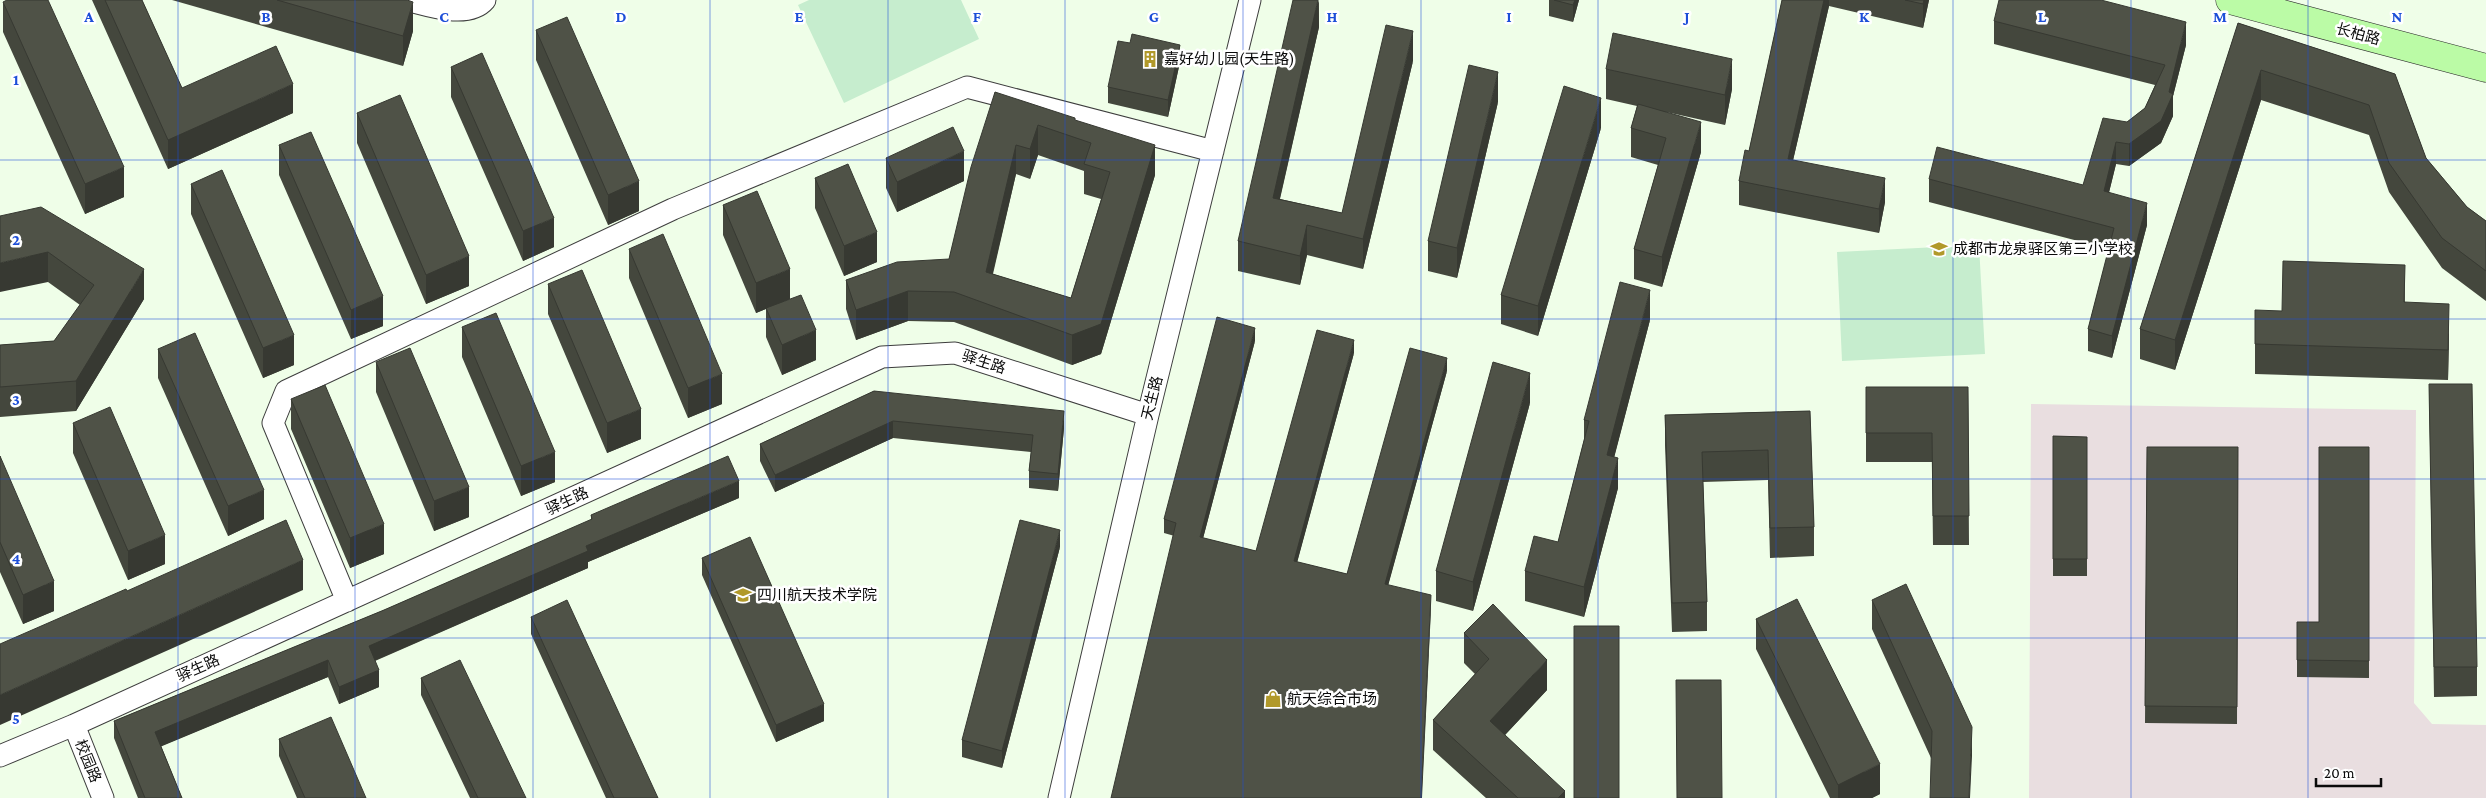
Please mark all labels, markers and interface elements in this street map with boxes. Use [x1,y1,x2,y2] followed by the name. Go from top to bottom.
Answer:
[83,8,94,25] text: A
[261,8,271,25] text: B
[439,8,449,25] text: C
[615,8,627,25] text: D
[794,8,804,25] text: E
[973,8,982,25] text: F
[1149,8,1159,25] text: G
[1327,8,1338,25] text: H
[1506,8,1512,25] text: I
[1682,8,1690,25] text: J
[1859,8,1870,25] text: K
[2038,8,2047,25] text: L
[2213,8,2227,25] text: M
[2392,8,2403,25] text: N
[2334,20,2382,48] street label: 长柏路
[1140,49,1160,69] building icon: 嘉好幼儿园(天生路)
[1164,50,1295,68] place label: 嘉好幼儿园(天生路)
[13,71,19,88] text: 1
[12,231,20,248] text: 2
[1929,239,1949,259] school or university icon: 成都市龙泉驿区第三小学校
[1953,240,2133,257] place label: 成都市龙泉驿区第三小学校
[960,347,1008,377] street label: 驿生路
[1139,374,1165,422] street label: 天生路
[12,391,20,408] text: 3
[543,484,591,518] street label: 驿生路
[12,550,21,567] text: 4
[733,585,753,605] school or university icon: 四川航天技术学院
[757,587,877,603] place label: 四川航天技术学院
[174,652,222,684] street label: 驿生路
[1263,689,1283,709] shop icon: 航天综合市场
[1287,691,1377,707] place label: 航天综合市场
[12,710,20,727] text: 5
[72,737,105,785] street label: 校园路
[2316,756,2381,788] scale bar
[2324,765,2355,781] text: 20 m

